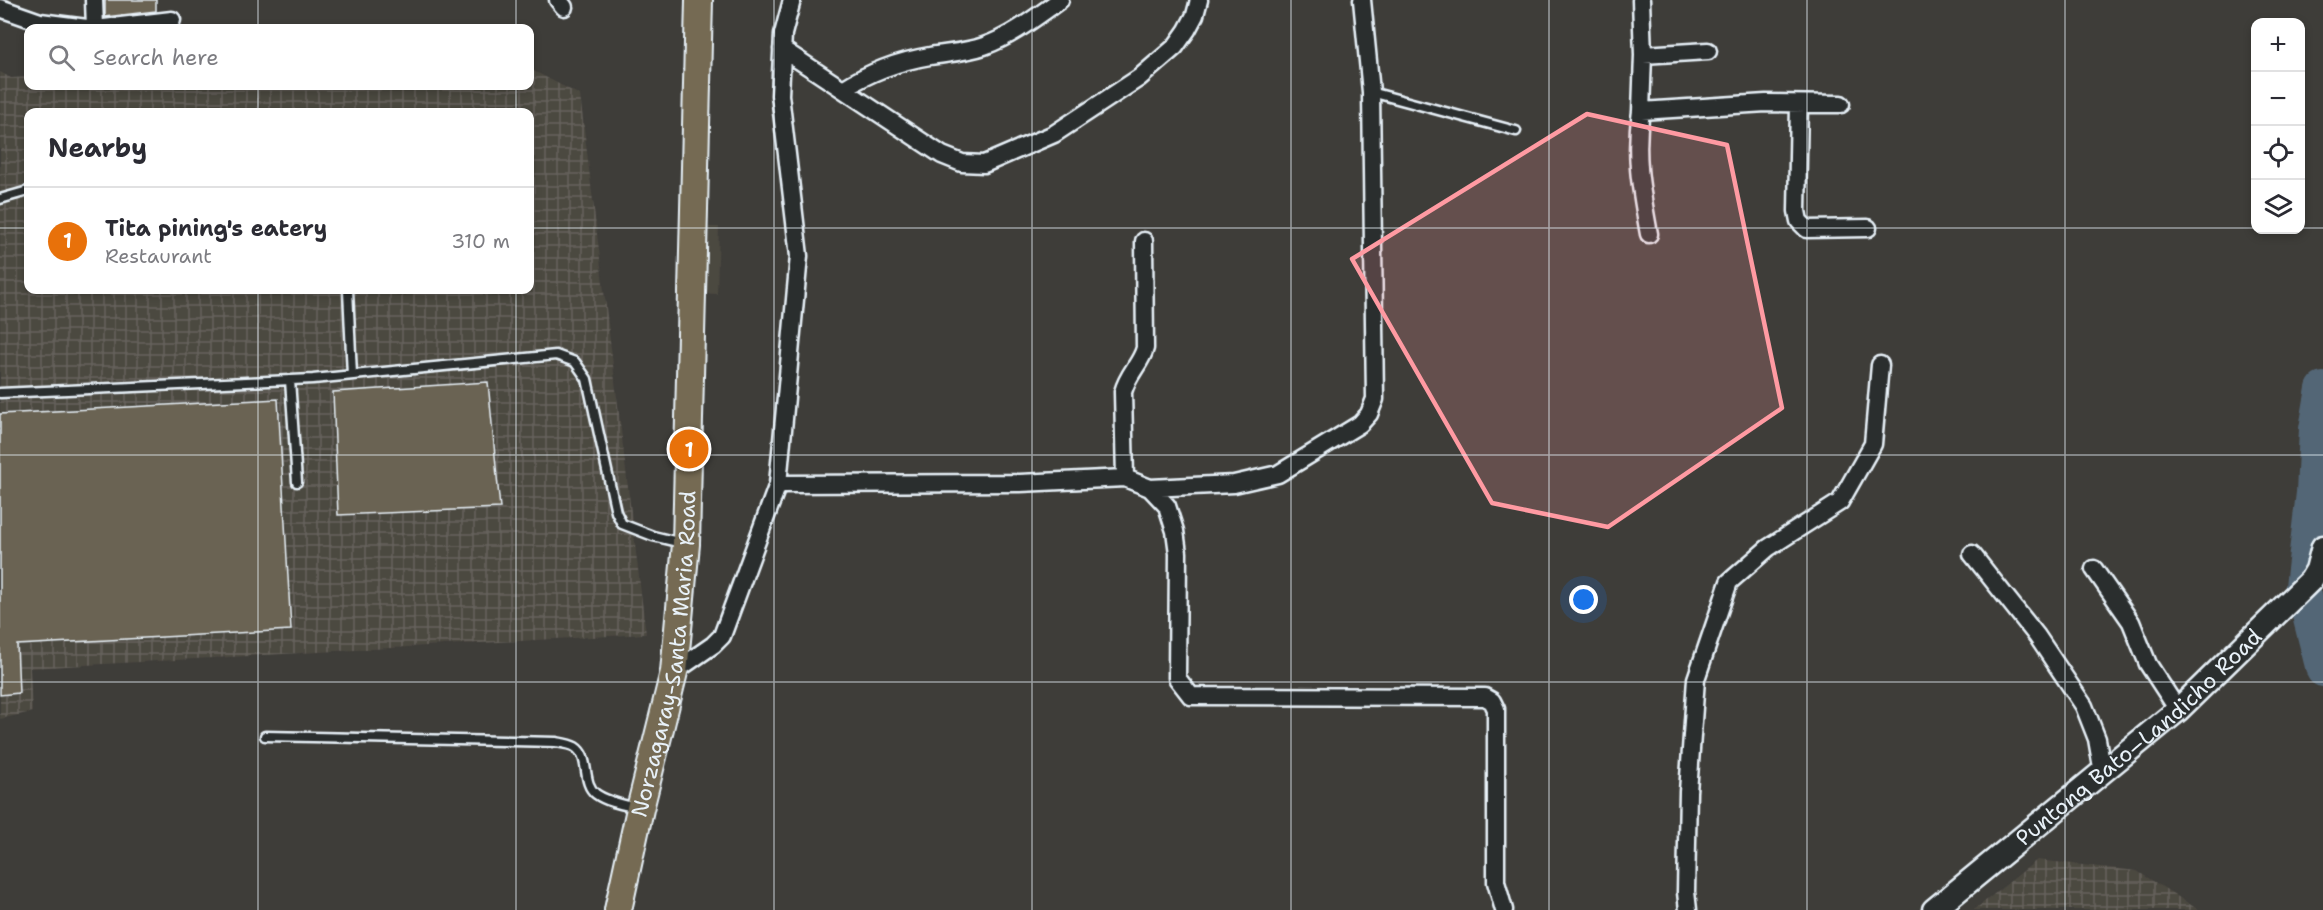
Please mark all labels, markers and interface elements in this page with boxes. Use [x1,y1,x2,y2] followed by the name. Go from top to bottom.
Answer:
[2251,18,2305,234] map controls
[2251,18,2305,72] button: +
[24,24,534,90] search box
[45,41,78,74] icon: search
[93,43,219,72] text: Search here
[2251,72,2305,126] button: −
[2251,126,2305,180] button: locate
[48,130,147,165] text: Nearby
[2251,180,2305,234] button: layers
[105,214,327,243] text: Tita pining's eatery
[63,228,72,254] text: 1
[451,228,510,254] text: 310 m
[105,243,212,269] text: Restaurant
[670,426,708,472] pin: 1
[624,490,702,820] street label: Norzagaray-Santa Maria Road
[1569,585,1598,614] your location
[2009,622,2268,852] street label: Puntong Bato–Landicho Road

